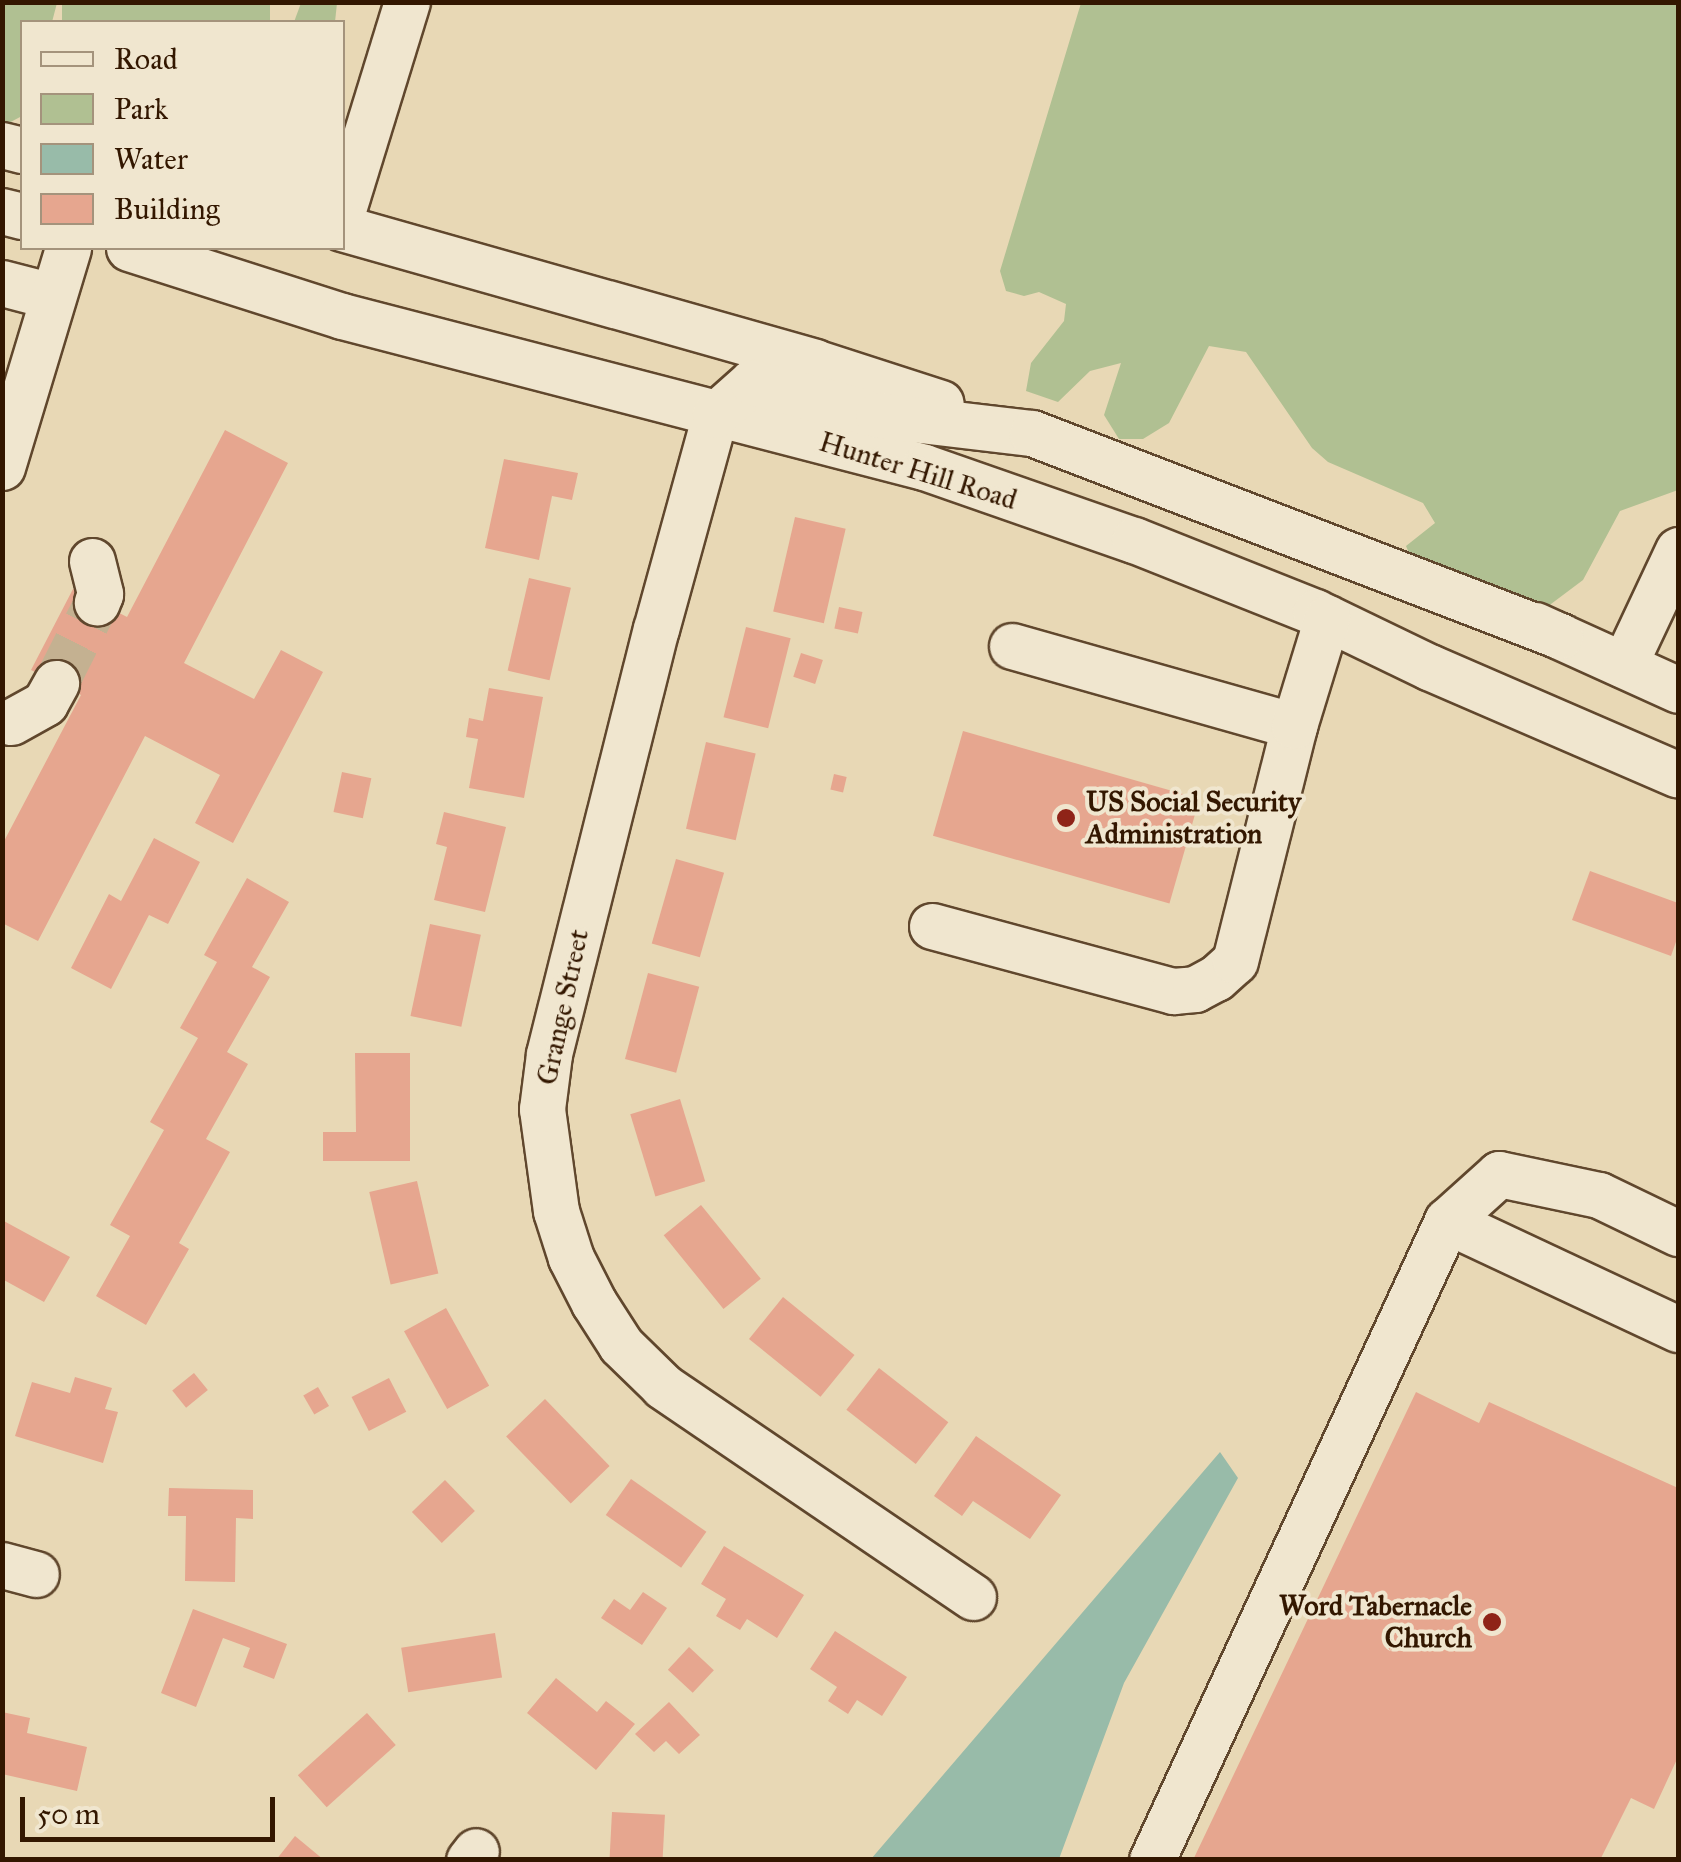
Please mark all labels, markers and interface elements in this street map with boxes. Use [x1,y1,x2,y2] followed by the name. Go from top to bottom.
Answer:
[20,20,345,250] legend
[114,41,178,77] text: Road
[114,91,168,127] text: Park
[114,141,188,177] text: Water
[114,191,220,227] text: Building
[815,425,1021,517] street label: Hunter Hill Road
[1086,785,1301,851] place label: US Social Security Administration
[1055,807,1077,829] marker: US Social Security Administration
[530,926,596,1088] street label: Grange Street
[1279,1589,1472,1655] place label: Word Tabernacle Church
[1481,1611,1503,1633] marker: Word Tabernacle Church
[25,1777,280,1839] scale bar
[37,1796,100,1832] text: 50 m

